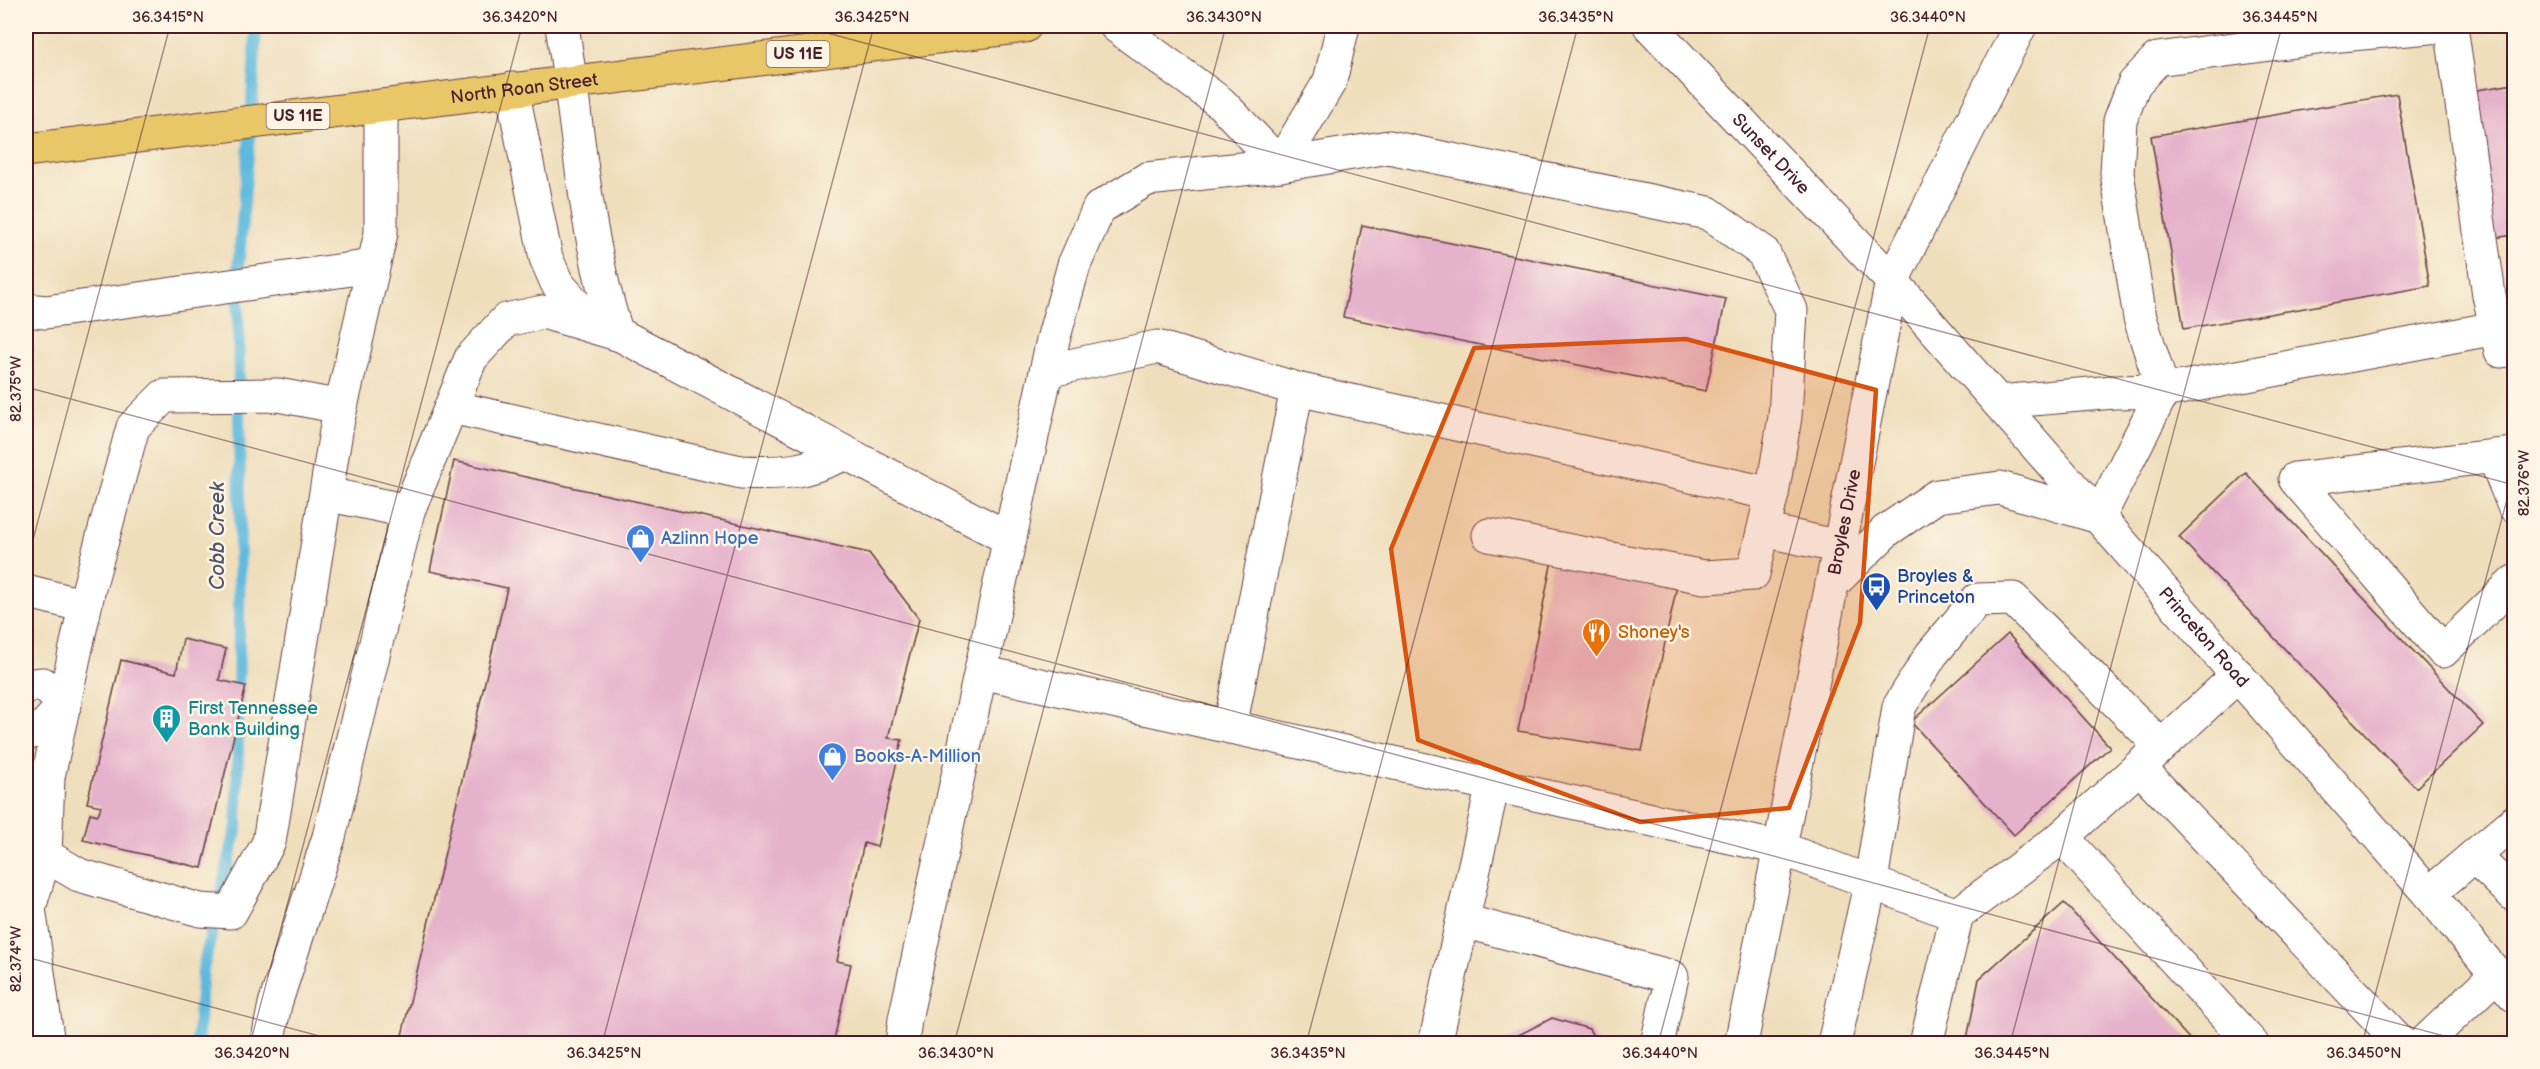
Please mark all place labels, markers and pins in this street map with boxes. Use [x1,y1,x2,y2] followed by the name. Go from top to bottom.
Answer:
[624,522,656,564] shop icon: Azlinn Hope
[661,528,759,549] place label: Azlinn Hope
[1897,566,1975,608] place label: Broyles & Princeton
[1860,570,1892,612] bus stop icon: Broyles & Princeton
[1581,616,1613,658] restaurant icon: Shoney's
[1618,622,1690,643] place label: Shoney's
[188,698,318,740] place label: First Tennessee Bank Building
[151,702,183,744] building icon: First Tennessee Bank Building
[817,740,849,782] shop icon: Books-A-Million
[854,746,981,767] place label: Books-A-Million

